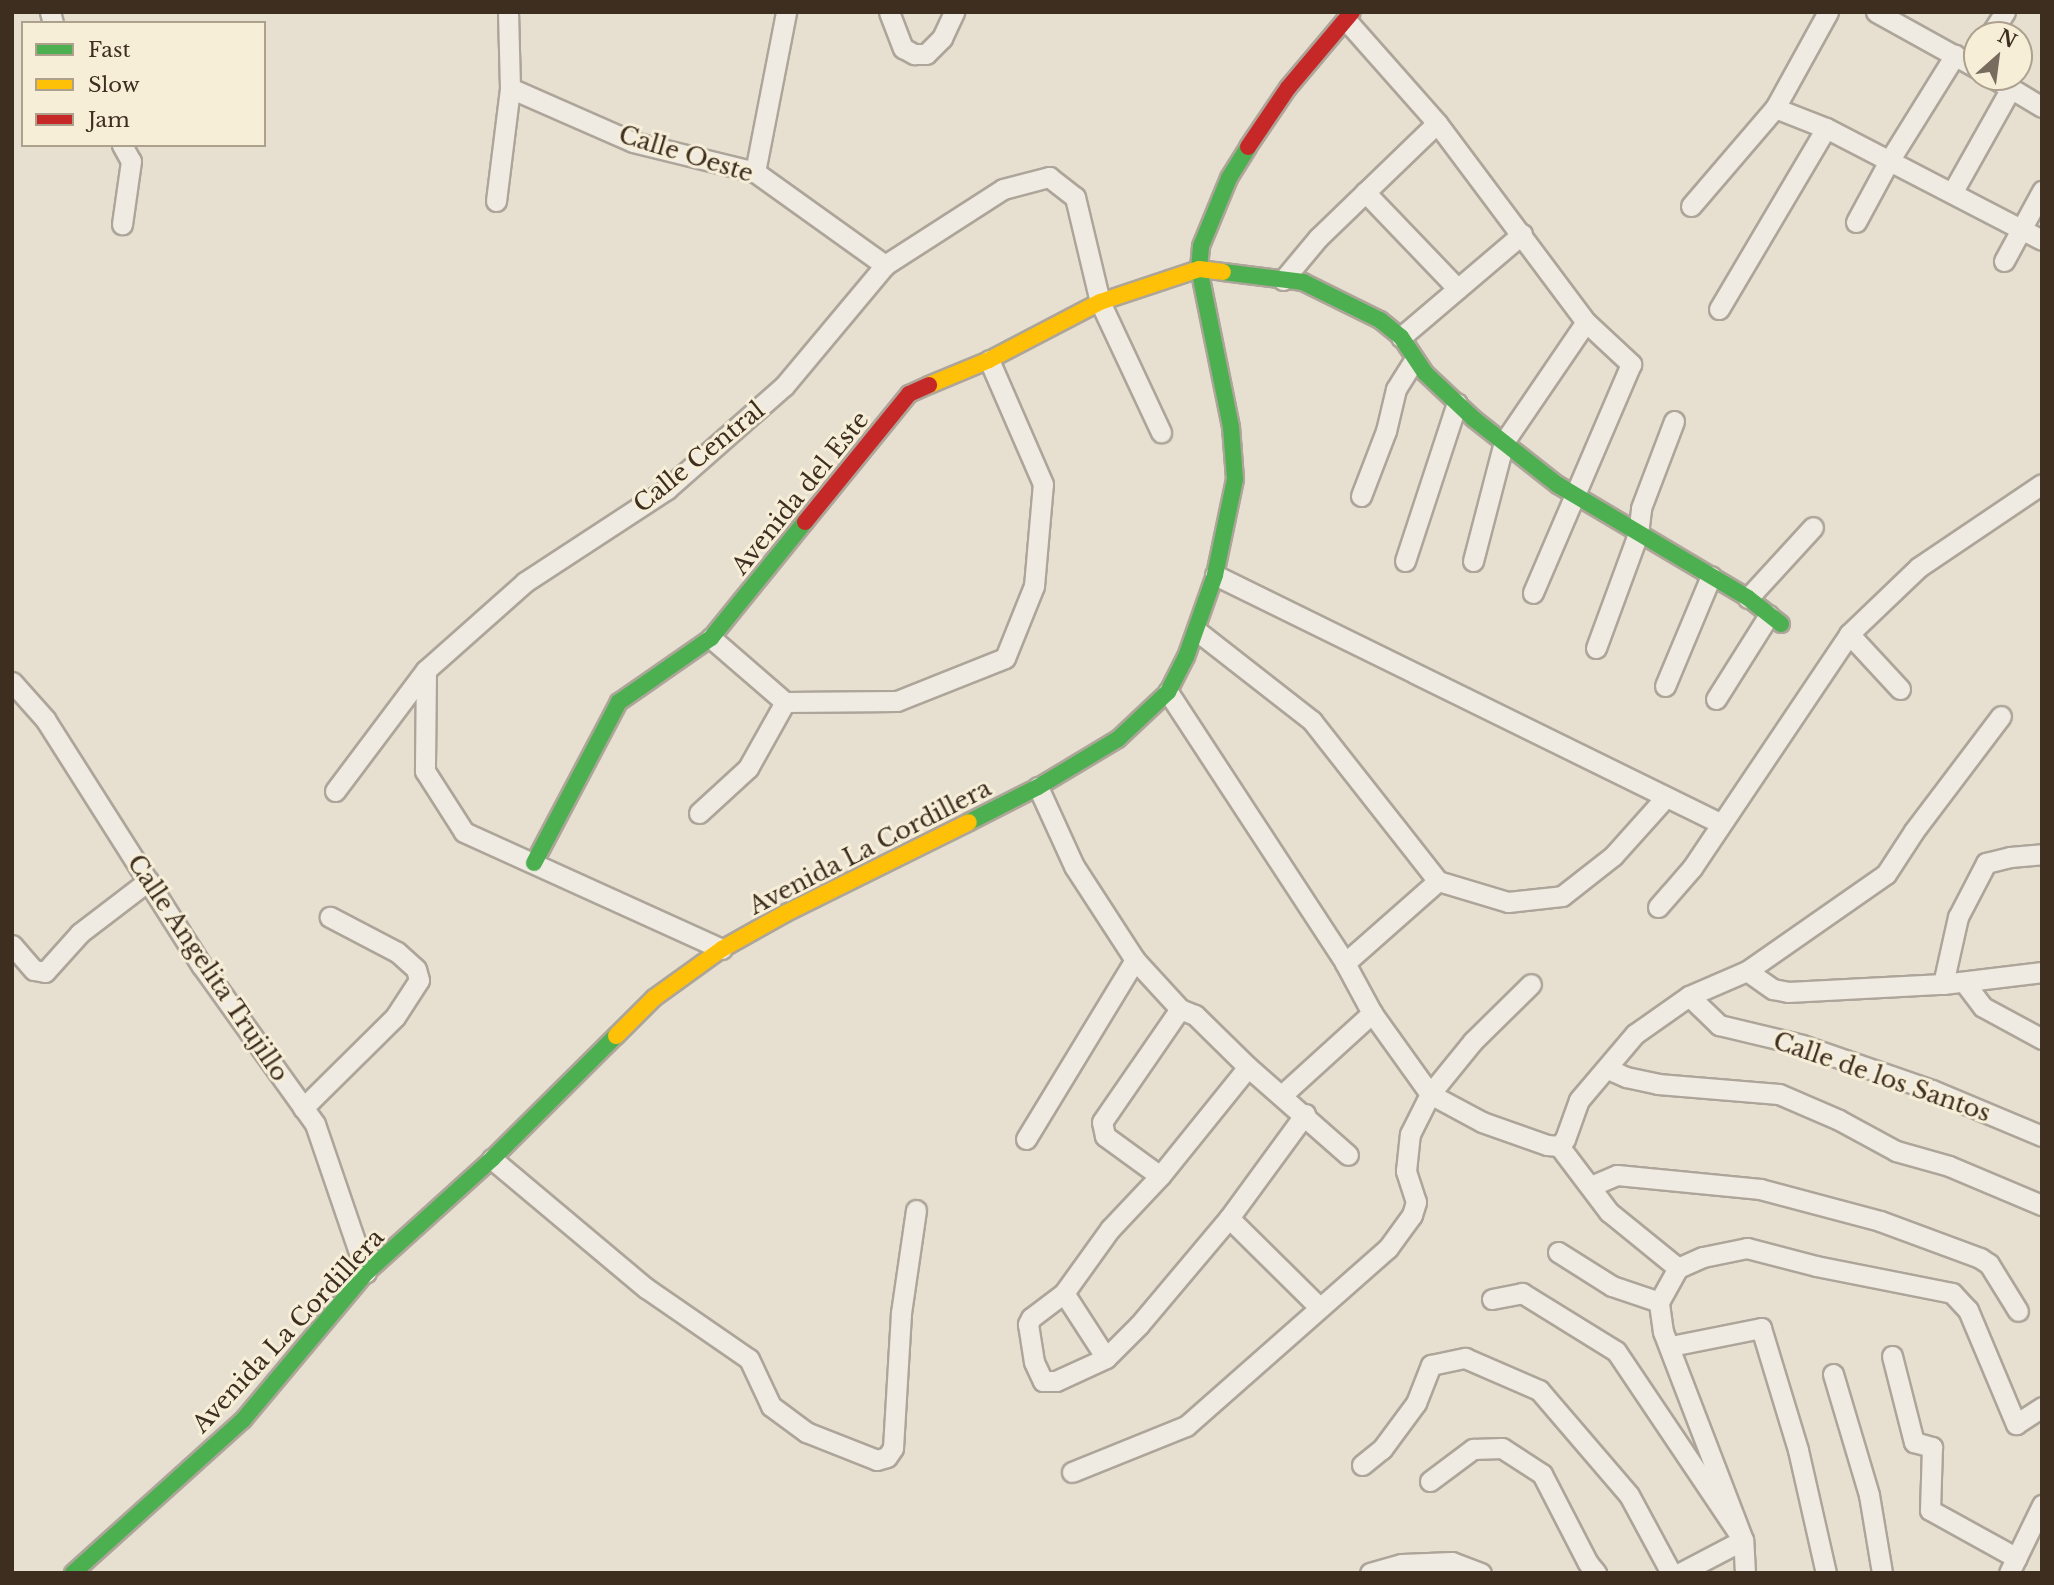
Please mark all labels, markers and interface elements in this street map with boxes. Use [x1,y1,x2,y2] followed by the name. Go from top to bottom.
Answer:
[21,21,266,147] legend
[1963,21,2033,91] north arrow
[1994,24,2020,53] text: N
[88,37,130,63] text: Fast
[88,72,140,98] text: Slow
[88,107,130,133] text: Jam
[615,120,757,188] street label: Calle Oeste
[628,395,770,519] street label: Calle Central
[725,405,875,581] street label: Avenida del Este
[744,773,996,921] street label: Avenida La Cordillera
[121,848,295,1088] street label: Calle Angelita Trujillo
[1770,1026,1994,1128] street label: Calle de los Santos
[186,1223,390,1439] street label: Avenida La Cordillera

